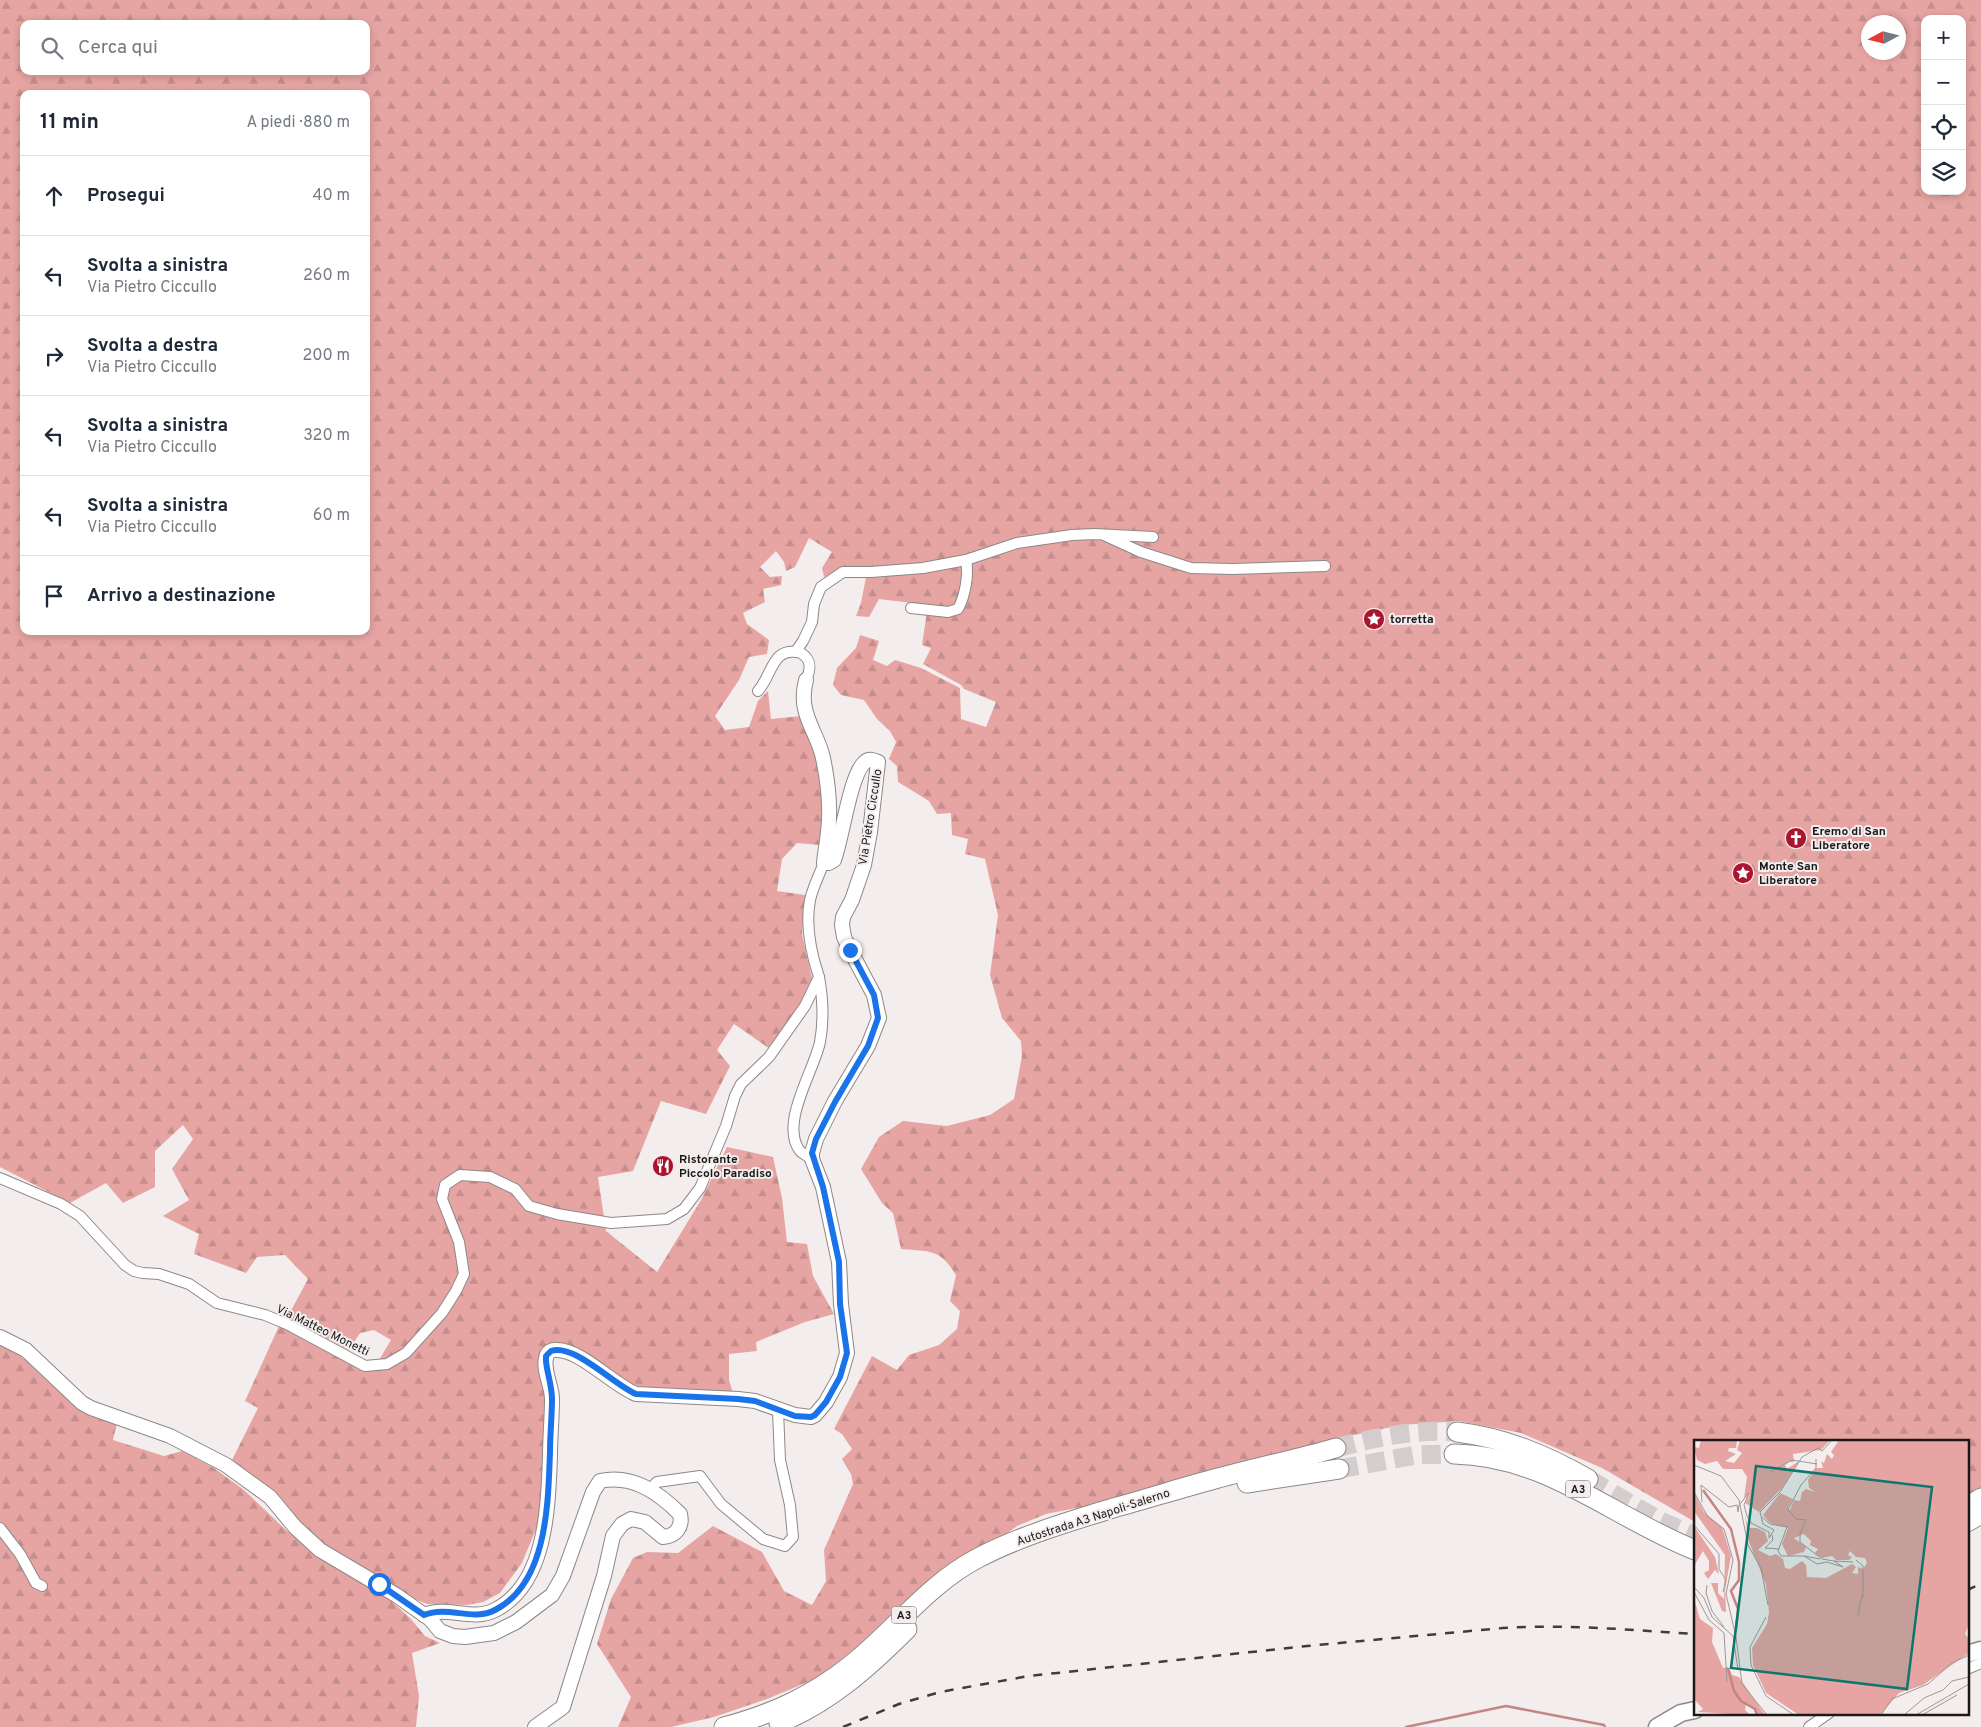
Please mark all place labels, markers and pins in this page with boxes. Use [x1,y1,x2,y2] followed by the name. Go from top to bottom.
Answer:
[1362,607,1386,631] place icon: torretta
[1390,612,1434,628] place label: torretta
[1812,824,1886,854] place label: Eremo di San Liberatore
[1784,826,1808,850] church icon: Eremo di San Liberatore
[1759,859,1818,889] place label: Monte San Liberatore
[1731,861,1755,885] place icon: Monte San Liberatore
[679,1152,772,1182] place label: Ristorante Piccolo Paradiso
[651,1154,675,1178] restaurant icon: Ristorante Piccolo Paradiso

